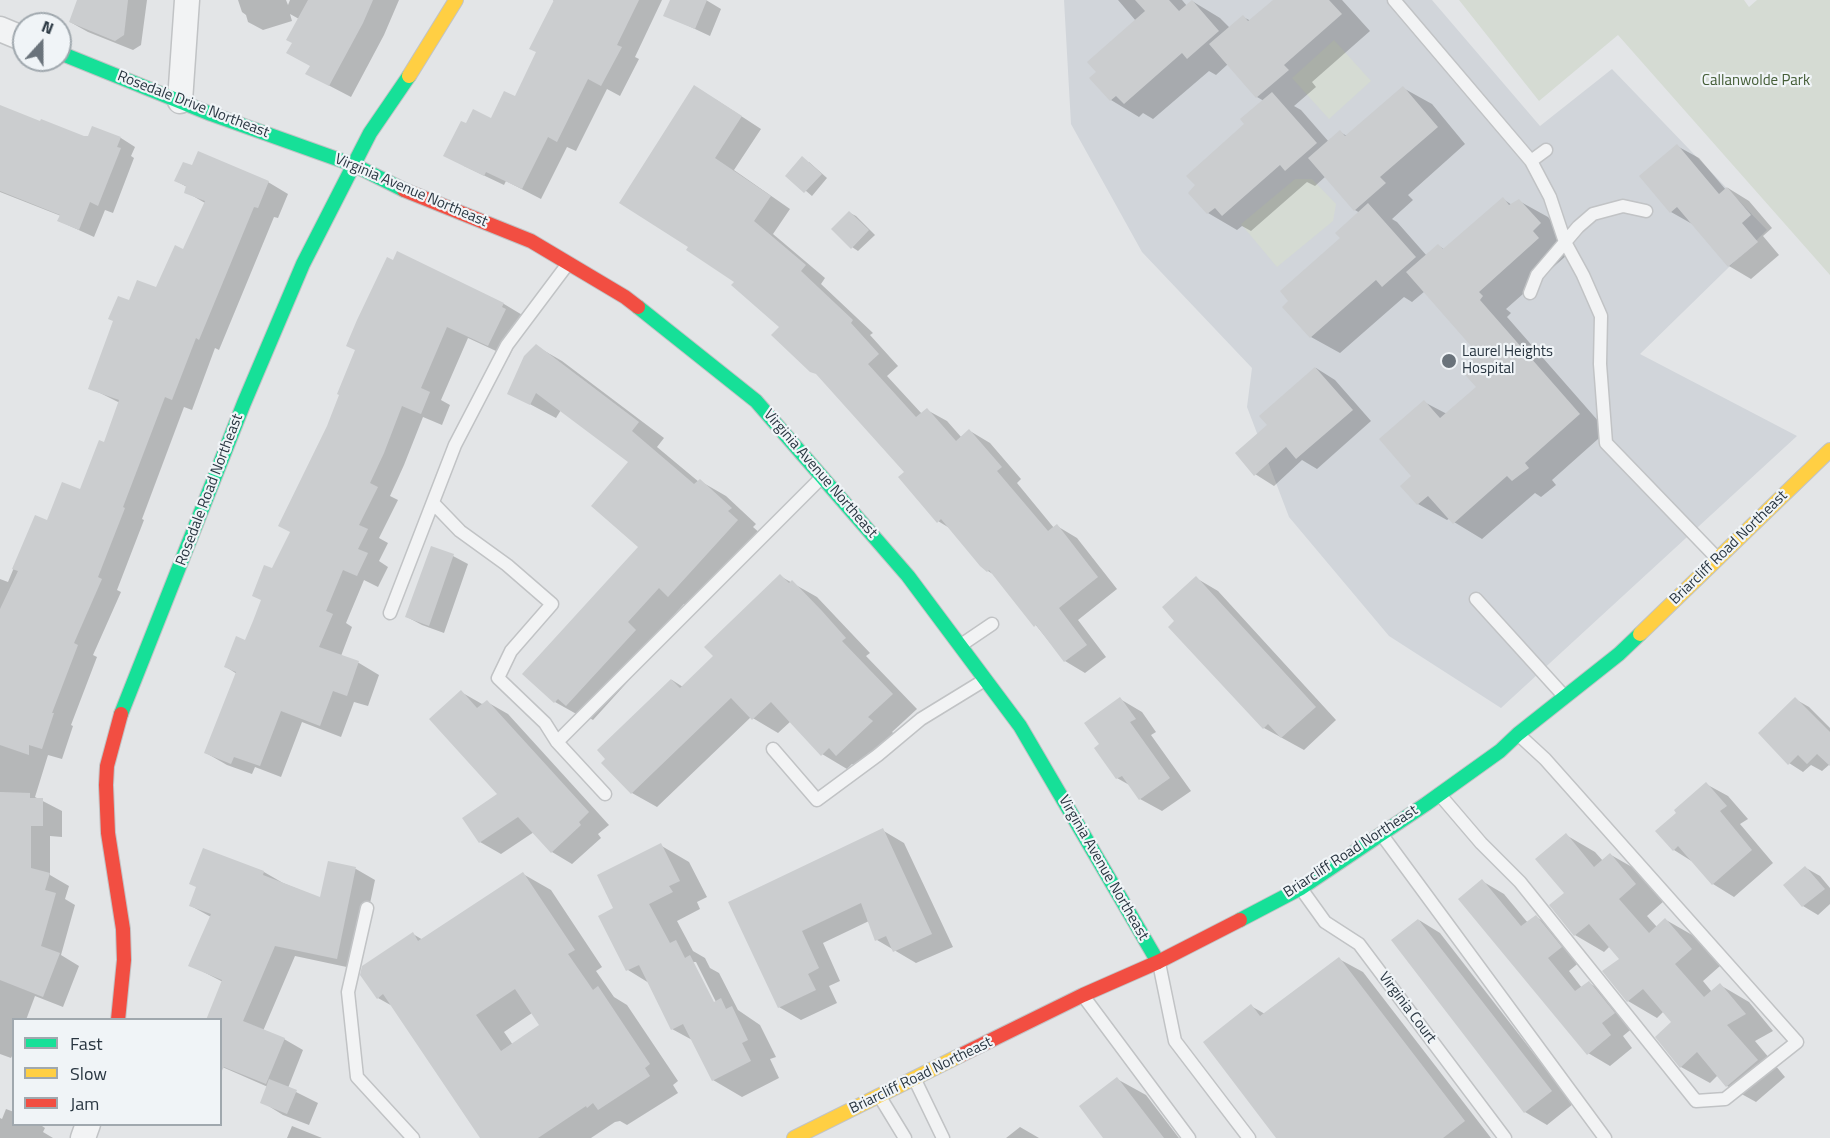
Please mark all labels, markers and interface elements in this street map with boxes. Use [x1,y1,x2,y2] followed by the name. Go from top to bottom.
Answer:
[12,12,72,72] north arrow
[38,14,57,40] text: N
[114,68,272,142] street label: Rosedale Drive Northeast
[1702,72,1810,90] park label: Callanwolde Park
[332,151,490,231] street label: Virginia Avenue Northeast
[1462,343,1553,378] place label: Laurel Heights Hospital
[1440,352,1458,370] marker: Laurel Heights Hospital
[759,406,881,542] street label: Virginia Avenue Northeast
[173,412,247,568] street label: Rosedale Road Northeast
[1666,487,1792,609] street label: Briarcliff Road Northeast
[1054,792,1152,944] street label: Virginia Avenue Northeast
[1281,802,1421,902] street label: Briarcliff Road Northeast
[1374,969,1440,1047] street label: Virginia Court
[12,1018,222,1126] legend
[70,1030,103,1057] text: Fast
[847,1034,995,1118] street label: Briarcliff Road Northeast
[70,1060,107,1087] text: Slow
[70,1090,99,1117] text: Jam

